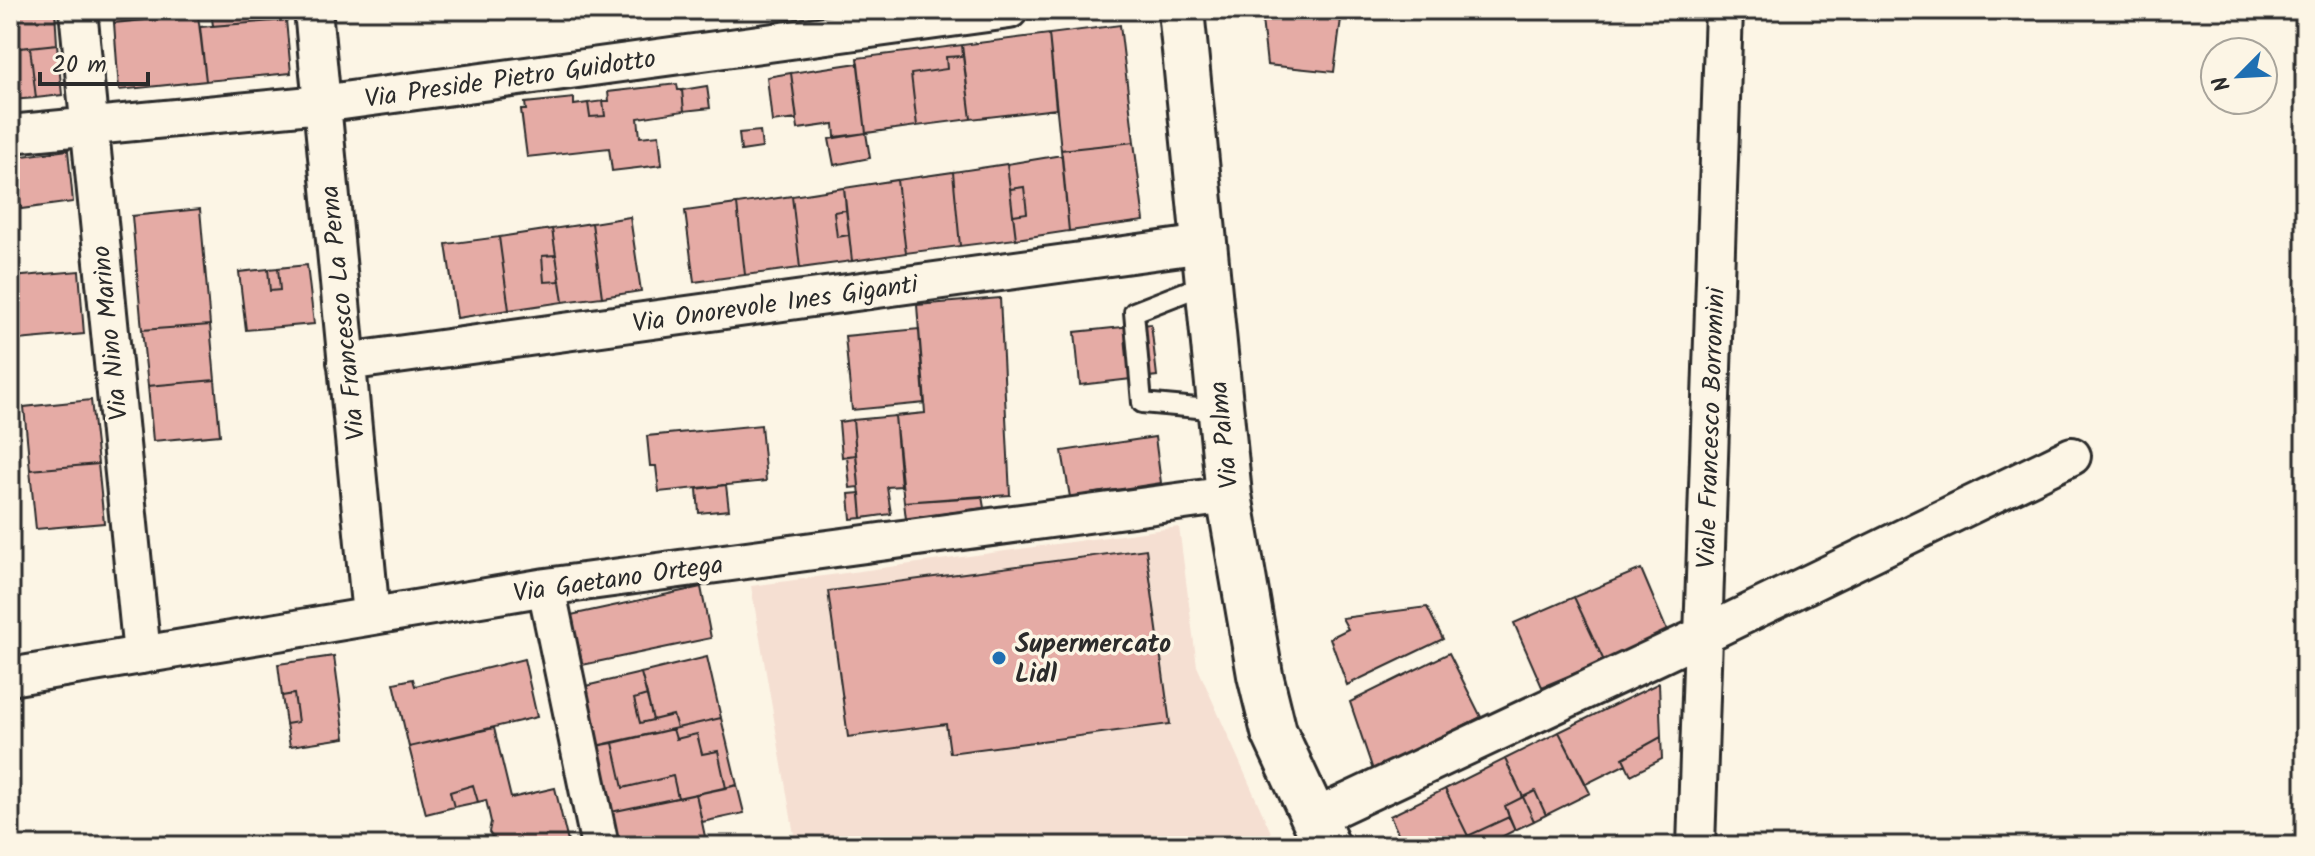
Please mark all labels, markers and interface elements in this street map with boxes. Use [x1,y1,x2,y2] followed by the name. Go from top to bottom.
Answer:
[40,36,148,86] scale bar
[2199,36,2279,116] north arrow
[362,39,659,121] street label: Via Preside Pietro Guidotto
[52,46,107,85] text: 20 m
[2204,70,2242,97] text: N
[310,183,378,442] street label: Via Francesco La Perna
[81,243,141,422] street label: Via Nino Marino
[630,264,922,346] street label: Via Onorevole Ines Giganti
[1686,285,1738,569] street label: Viale Francesco Borromini
[1198,379,1252,491] street label: Via Palma
[511,544,726,616] street label: Via Gaetano Ortega
[1015,624,1171,696] place label: Supermercato Lidl
[990,649,1008,667] marker: Supermercato Lidl

